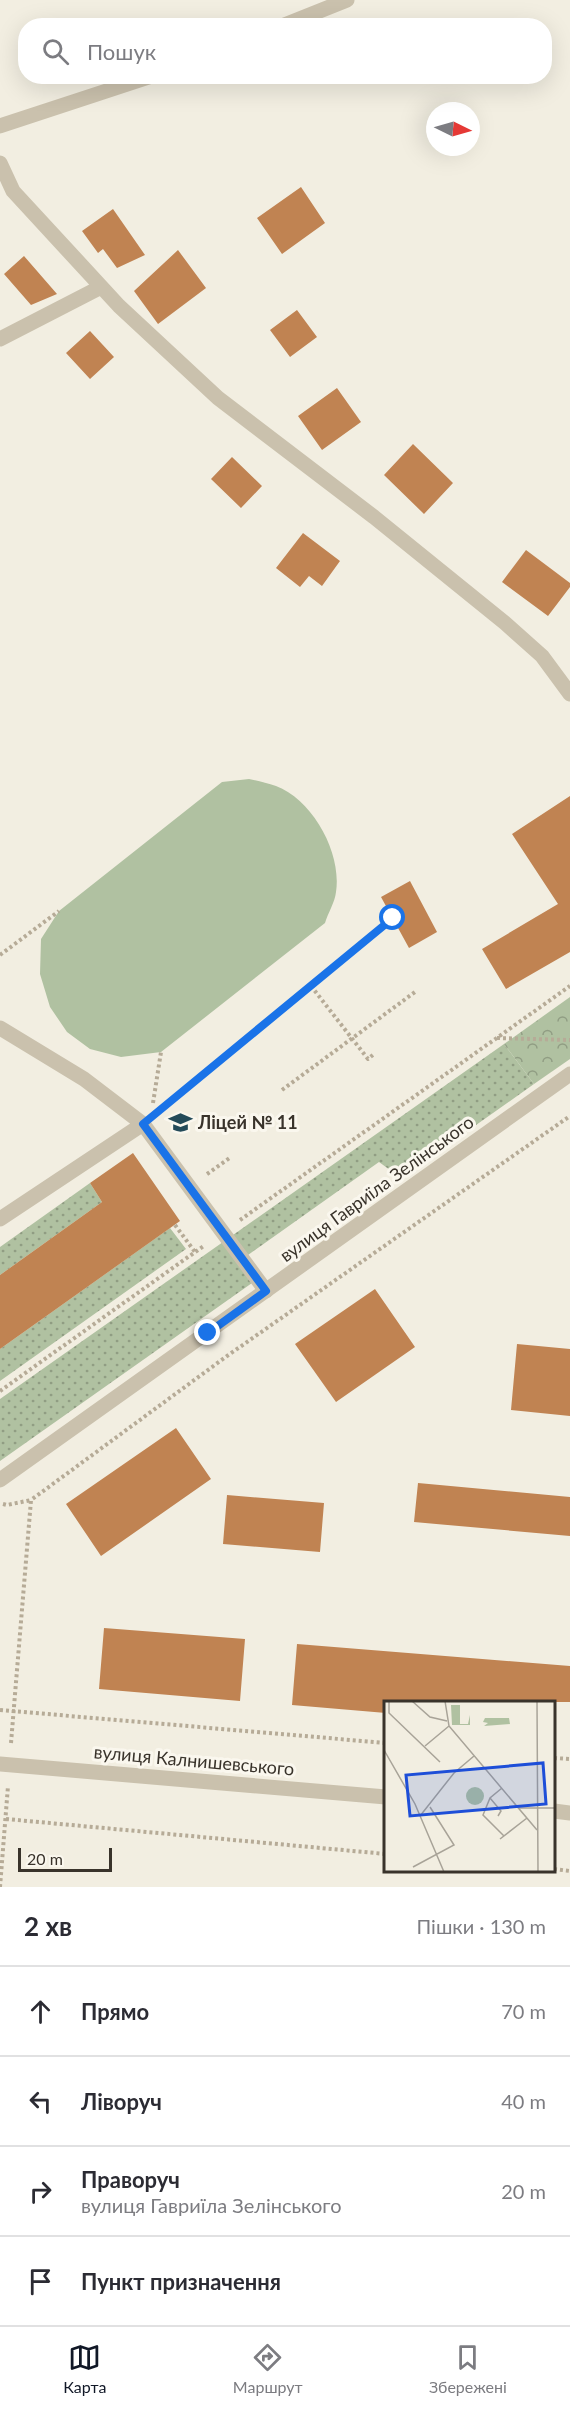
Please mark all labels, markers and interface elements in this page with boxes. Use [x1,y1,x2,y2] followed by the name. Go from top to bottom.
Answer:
[18,18,552,84] search box
[39,35,72,68] icon: search
[87,38,156,65] text: Пошук
[426,102,480,156] north arrow
[379,904,405,930] route start
[167,1110,193,1136] school or university icon: Ліцей № 11
[275,1110,478,1266] street label: вулиця Гавриїла Зелінського
[197,1111,298,1133] place label: Ліцей № 11
[194,1319,220,1345] route end
[384,1701,555,1872] inset map
[93,1740,295,1780] street label: вулиця Калнишевського
[18,1845,112,1872] scale bar
[27,1849,63,1868] text: 20 m
[24,1910,72,1942] text: 2 хв
[417,1914,546,1938] text: Пішки · 130 m
[24,1995,57,2028] icon: ahead
[81,1998,149,2025] text: Прямо
[501,1999,546,2023] text: 70 m
[24,2085,57,2118] icon: left
[81,2088,162,2115] text: Ліворуч
[501,2089,546,2113] text: 40 m
[81,2166,180,2193] text: Праворуч
[24,2175,57,2208] icon: right
[501,2179,546,2203] text: 20 m
[81,2193,342,2217] text: вулиця Гавриїла Зелінського
[24,2265,57,2298] icon: arrive
[81,2268,281,2295] text: Пункт призначення
[63,2341,106,2396] tab: Карта
[233,2341,303,2396] tab: Маршрут
[429,2341,507,2396] tab: Збережені

